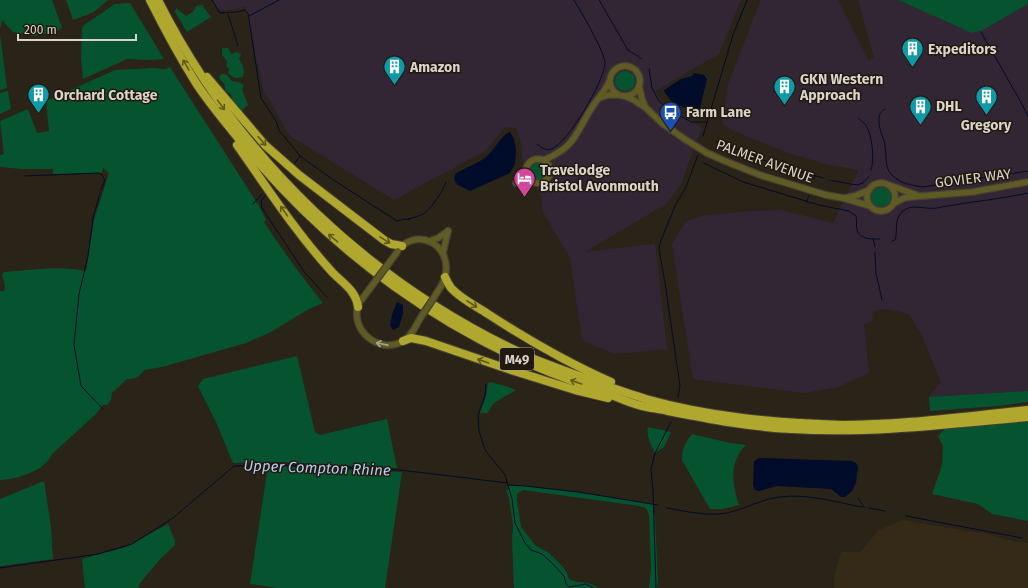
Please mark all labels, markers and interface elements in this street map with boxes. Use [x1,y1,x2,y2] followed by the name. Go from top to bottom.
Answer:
[18,16,136,42] scale bar
[24,23,57,37] text: 200 m
[899,36,925,69] building icon: Expeditors
[928,41,997,58] place label: Expeditors
[382,54,408,87] building icon: Amazon
[182,59,190,71] one-way arrow
[409,59,460,76] place label: Amazon
[799,71,883,104] place label: GKN Western Approach
[772,74,798,107] building icon: GKN Western Approach
[25,82,51,115] building icon: Orchard Cottage
[973,84,999,117] building icon: Gregory
[54,87,158,104] place label: Orchard Cottage
[907,93,933,126] building icon: DHL
[936,98,962,115] place label: DHL
[658,99,684,132] bus stop icon: Farm Lane
[217,100,226,111] one-way arrow
[686,104,751,121] place label: Farm Lane
[961,117,1012,134] place label: Gregory
[257,135,266,145] one-way arrow
[714,136,816,187] street label: PALMER AVENUE
[540,162,659,195] place label: Travelodge Bristol Avonmouth
[511,165,537,198] hotel icon: Travelodge Bristol Avonmouth
[934,165,1012,192] street label: GOVIER WAY
[280,206,288,217] one-way arrow
[327,234,338,243] one-way arrow
[379,236,390,244] one-way arrow
[466,300,478,308] one-way arrow
[376,340,389,348] one-way arrow
[500,348,534,370] road number: M49
[477,356,489,364] one-way arrow
[570,378,582,386] one-way arrow
[243,456,391,480] water label: Upper Compton Rhine

